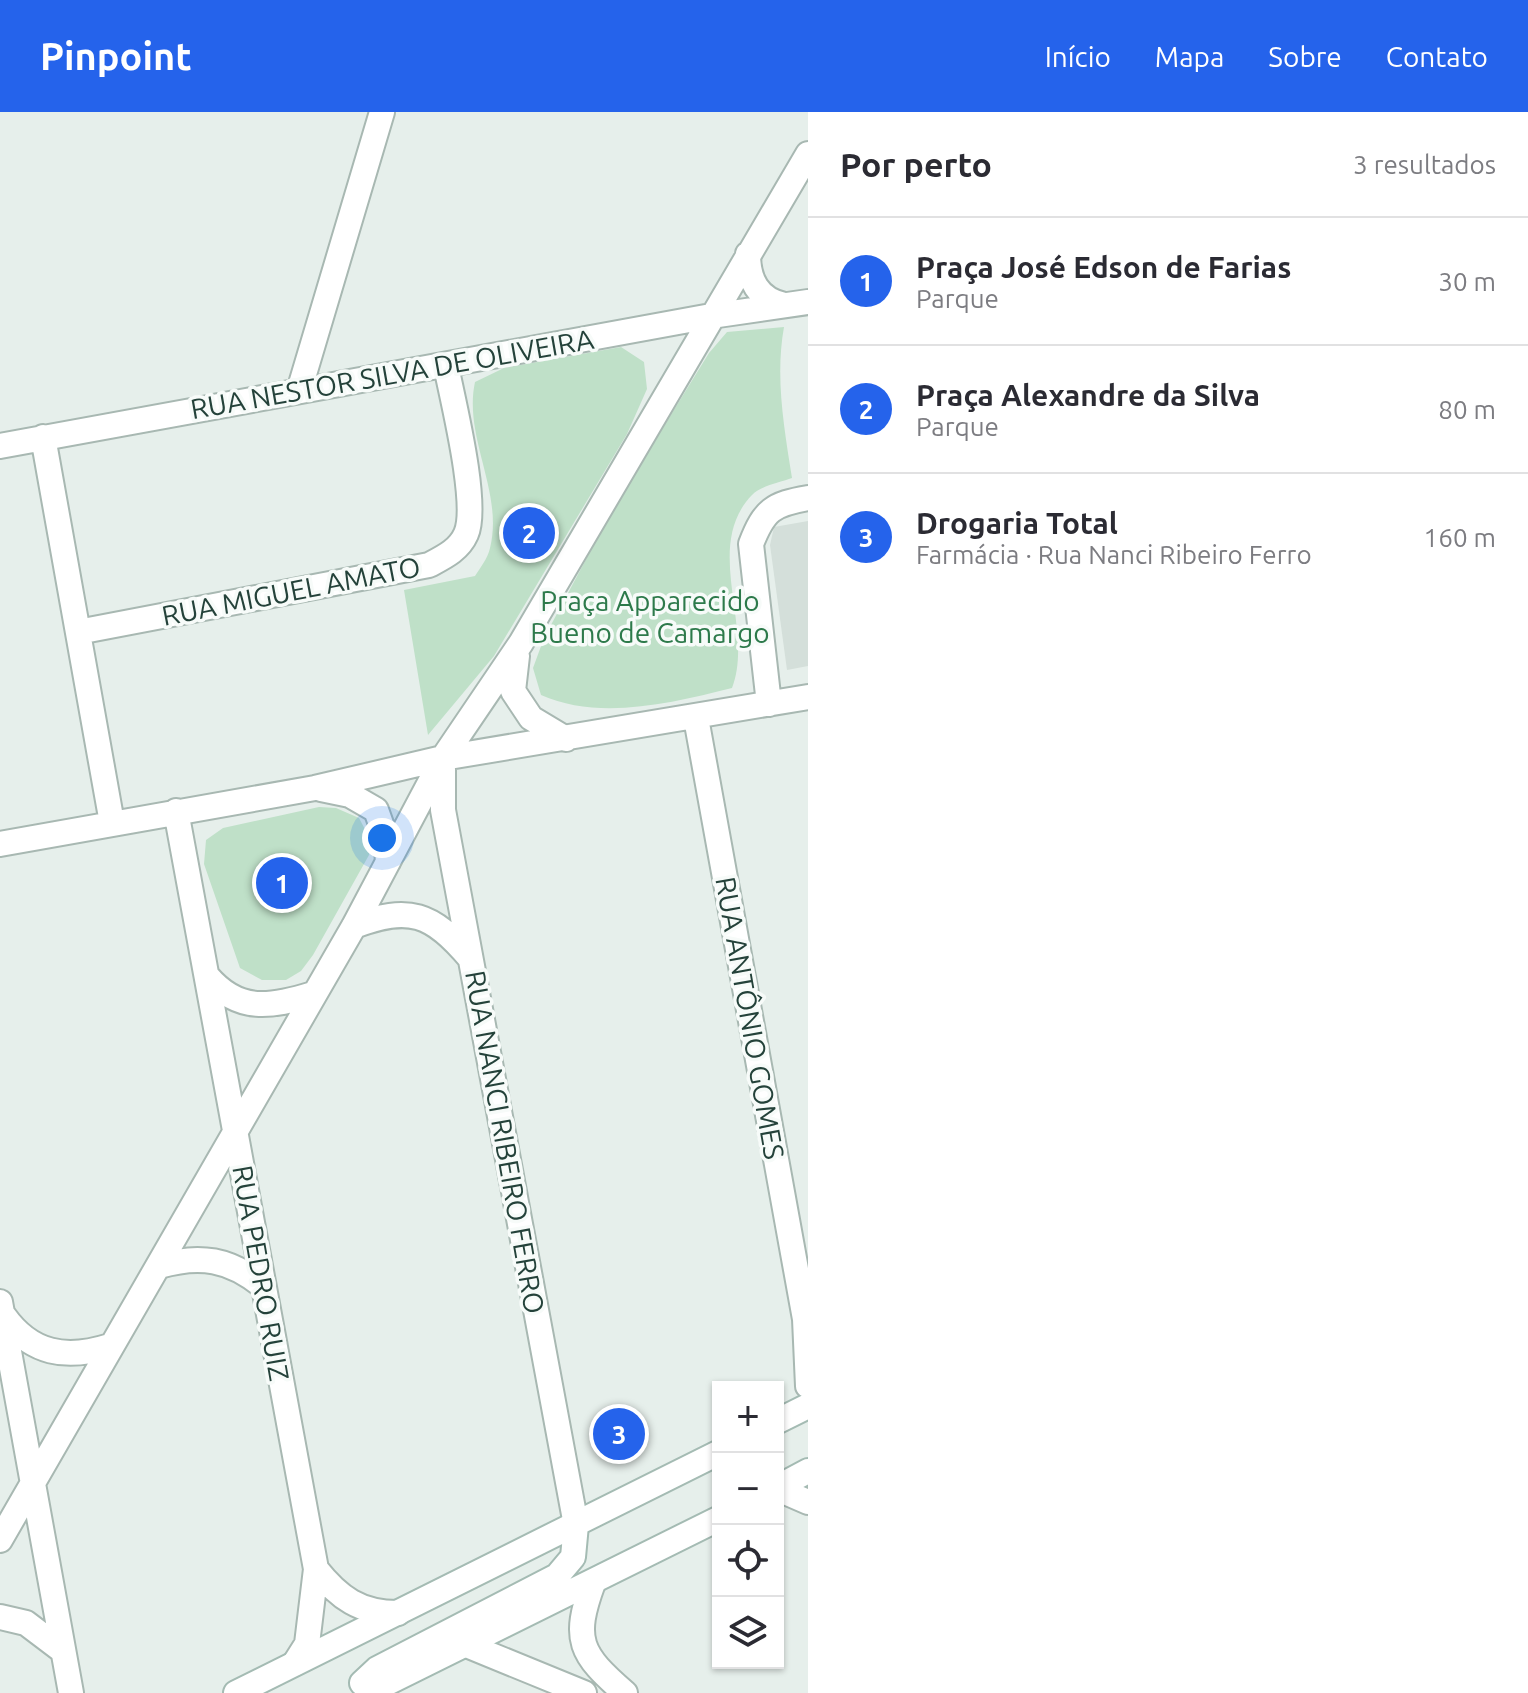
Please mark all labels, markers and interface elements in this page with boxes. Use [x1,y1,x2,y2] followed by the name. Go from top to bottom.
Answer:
[40,35,192,77] text: Pinpoint
[1045,41,1111,72] text: Início
[1155,41,1224,72] text: Mapa
[1268,41,1342,72] text: Sobre
[1386,41,1488,72] text: Contato
[840,145,992,183] text: Por perto
[1353,150,1496,179] text: 3 resultados
[916,250,1291,284] text: Praça José Edson de Farias
[859,267,873,296] text: 1
[1438,267,1496,296] text: 30 m
[916,284,999,313] text: Parque
[188,323,596,424] street label: RUA NESTOR SILVA DE OLIVEIRA
[916,378,1260,412] text: Praça Alexandre da Silva
[859,395,873,424] text: 2
[1438,395,1496,424] text: 80 m
[916,412,999,441] text: Parque
[503,503,555,563] pin: 2
[916,506,1118,540] text: Drogaria Total
[859,523,873,552] text: 3
[1424,523,1496,552] text: 160 m
[916,540,1312,569] text: Farmácia · Rua Nanci Ribeiro Ferro
[159,550,423,631] street label: RUA MIGUEL AMATO
[530,585,770,648] park label: Praça Apparecido Bueno de Camargo
[362,818,402,858] your location
[256,853,308,913] pin: 1
[710,874,791,1162] street label: RUA ANTÔNIO GOMES
[460,968,551,1316] street label: RUA NANCI RIBEIRO FERRO
[227,1163,296,1383] street label: RUA PEDRO RUIZ
[712,1381,784,1669] map controls
[712,1381,784,1453] button: +
[593,1404,645,1464] pin: 3
[712,1453,784,1525] button: −
[712,1525,784,1597] button: locate
[712,1597,784,1669] button: layers

